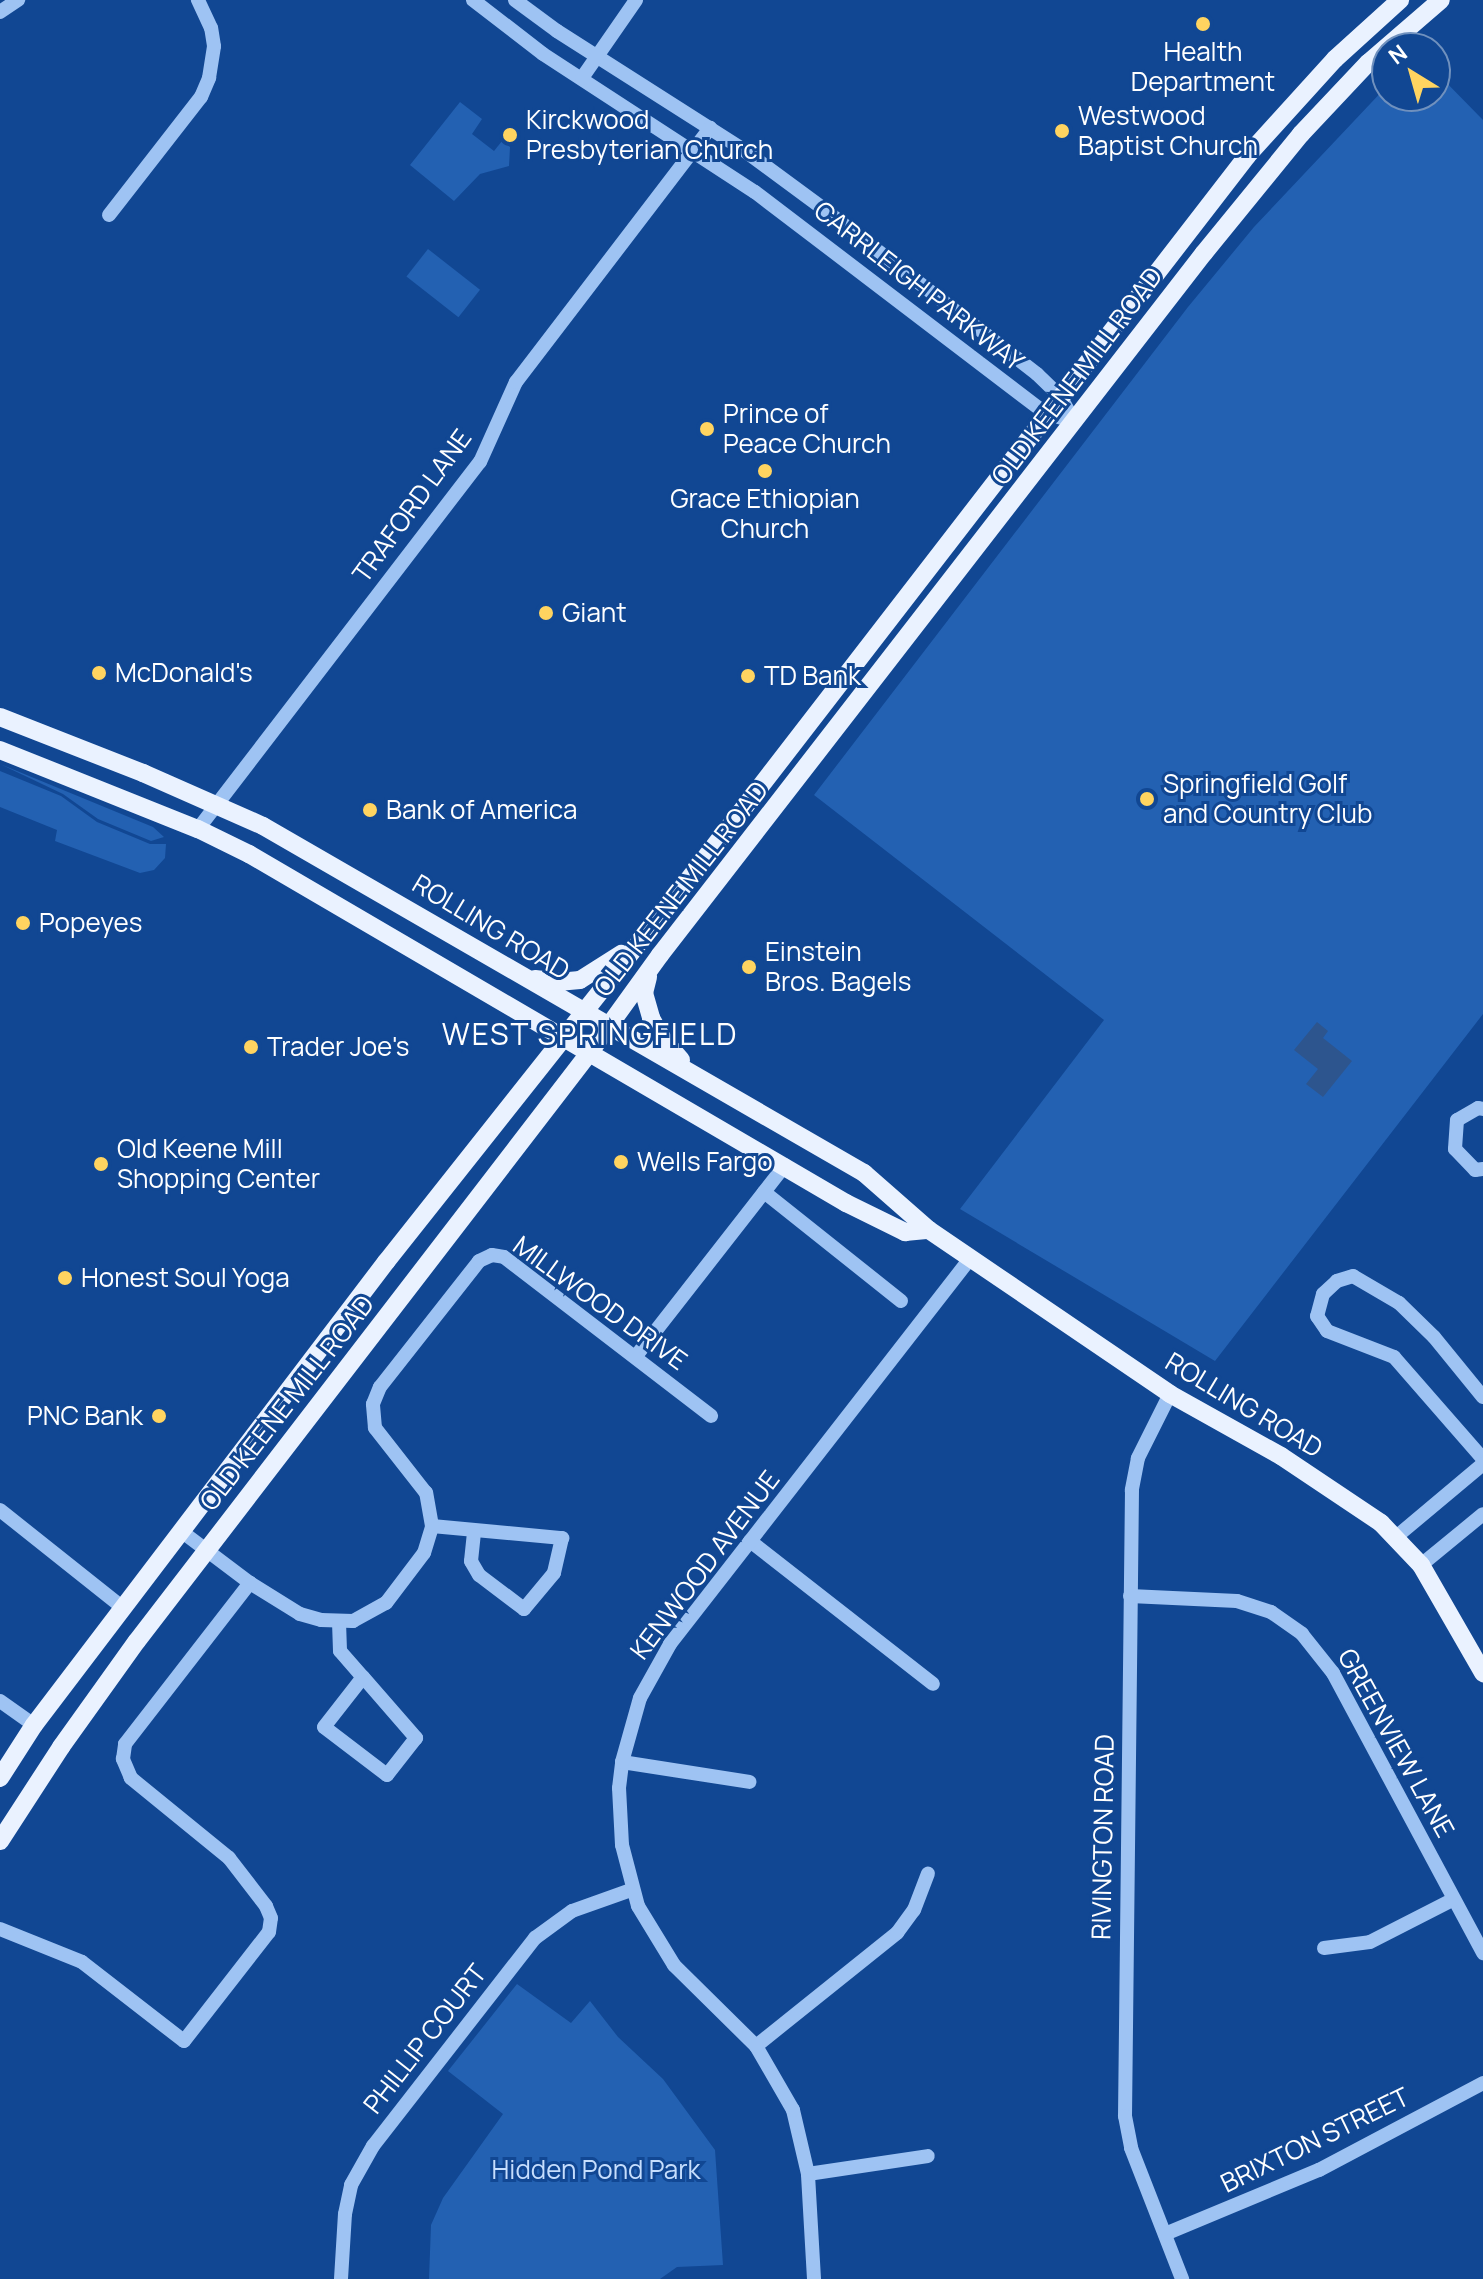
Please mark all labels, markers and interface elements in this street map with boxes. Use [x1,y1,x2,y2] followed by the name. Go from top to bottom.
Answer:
[1194,15,1212,33] marker: Health Department
[1371,32,1451,112] north arrow
[1131,36,1275,98] place label: Health Department
[1382,38,1413,71] text: N
[1078,100,1258,162] place label: Westwood Baptist Church
[526,104,773,166] place label: Kirckwood Presbyterian Church
[1053,122,1071,140] marker: Westwood Baptist Church
[501,126,519,144] marker: Kirckwood Presbyterian Church
[808,194,1030,378] street label: CARRLEIGH PARKWAY
[985,260,1169,492] street label: OLD KEENE MILL ROAD
[723,398,891,460] place label: Prince of Peace Church
[698,420,716,438] marker: Prince of Peace Church
[346,423,478,589] street label: TRAFORD LANE
[756,462,774,480] marker: Grace Ethiopian Church
[670,483,860,544] place label: Grace Ethiopian Church
[562,597,627,629] place label: Giant
[537,604,555,622] marker: Giant
[115,657,253,689] place label: McDonald's
[764,660,861,692] place label: TD Bank
[90,664,108,682] marker: McDonald's
[739,667,757,685] marker: TD Bank
[1163,768,1372,830] place label: Springfield Golf and Country Club
[587,775,775,1003] street label: OLD KEENE MILL ROAD
[1138,790,1156,808] marker: Springfield Golf and Country Club
[386,794,578,826] place label: Bank of America
[361,801,379,819] marker: Bank of America
[407,868,575,986] street label: ROLLING ROAD
[39,907,142,939] place label: Popeyes
[14,914,32,932] marker: Popeyes
[765,936,911,998] place label: Einstein Bros. Bagels
[740,958,758,976] marker: Einstein Bros. Bagels
[441,1016,739,1052] district label: WEST SPRINGFIELD
[267,1031,409,1063] place label: Trader Joe's
[242,1038,260,1056] marker: Trader Joe's
[117,1133,320,1194] place label: Old Keene Mill Shopping Center
[637,1146,773,1178] place label: Wells Fargo
[612,1153,630,1171] marker: Wells Fargo
[92,1155,110,1173] marker: Old Keene Mill Shopping Center
[507,1230,693,1376] street label: MILLWOOD DRIVE
[81,1262,290,1294] place label: Honest Soul Yoga
[56,1269,74,1287] marker: Honest Soul Yoga
[193,1289,381,1517] street label: OLD KEENE MILL ROAD
[1160,1346,1328,1464] street label: ROLLING ROAD
[27,1400,143,1432] place label: PNC Bank
[150,1407,168,1425] marker: PNC Bank
[624,1465,786,1665] street label: KENWOOD AVENUE
[1331,1643,1461,1843] street label: GREENVIEW LANE
[1086,1734,1120,1940] street label: RIVINGTON ROAD
[357,1958,493,2120] street label: PHILLIP COURT
[1216,2081,1414,2199] street label: BRIXTON STREET
[492,2154,700,2186] park label: Hidden Pond Park

